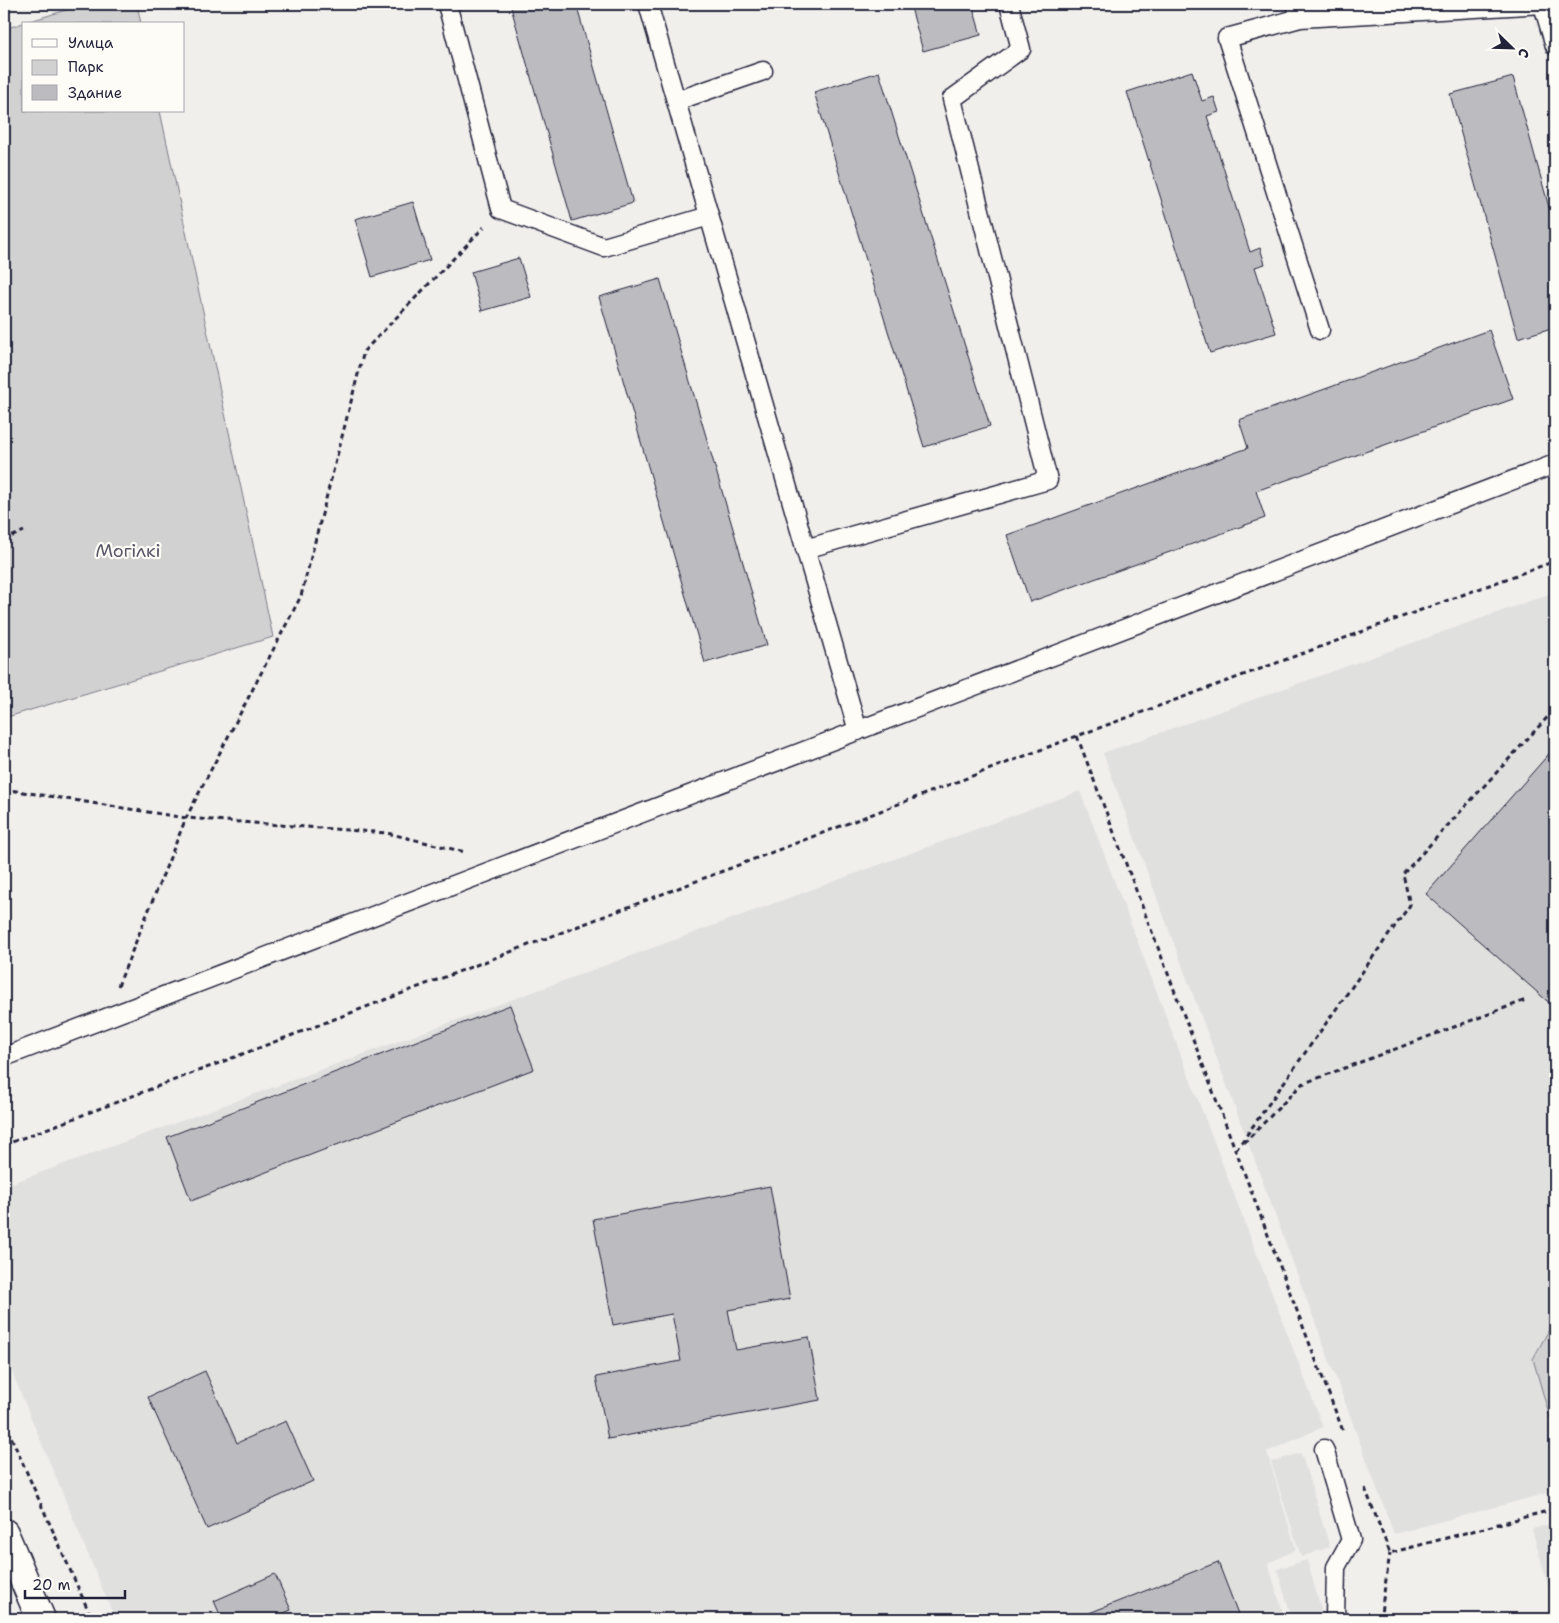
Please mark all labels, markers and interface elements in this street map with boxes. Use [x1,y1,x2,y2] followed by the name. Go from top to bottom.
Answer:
[22,22,185,112] legend
[1486,22,1536,72] north arrow
[68,33,114,53] text: Улица
[1514,46,1534,61] text: С
[68,57,104,77] text: Парк
[68,83,122,103] text: Здание
[95,539,161,563] park label: Могілкі
[25,1568,125,1600] scale bar
[32,1575,71,1595] text: 20 m

